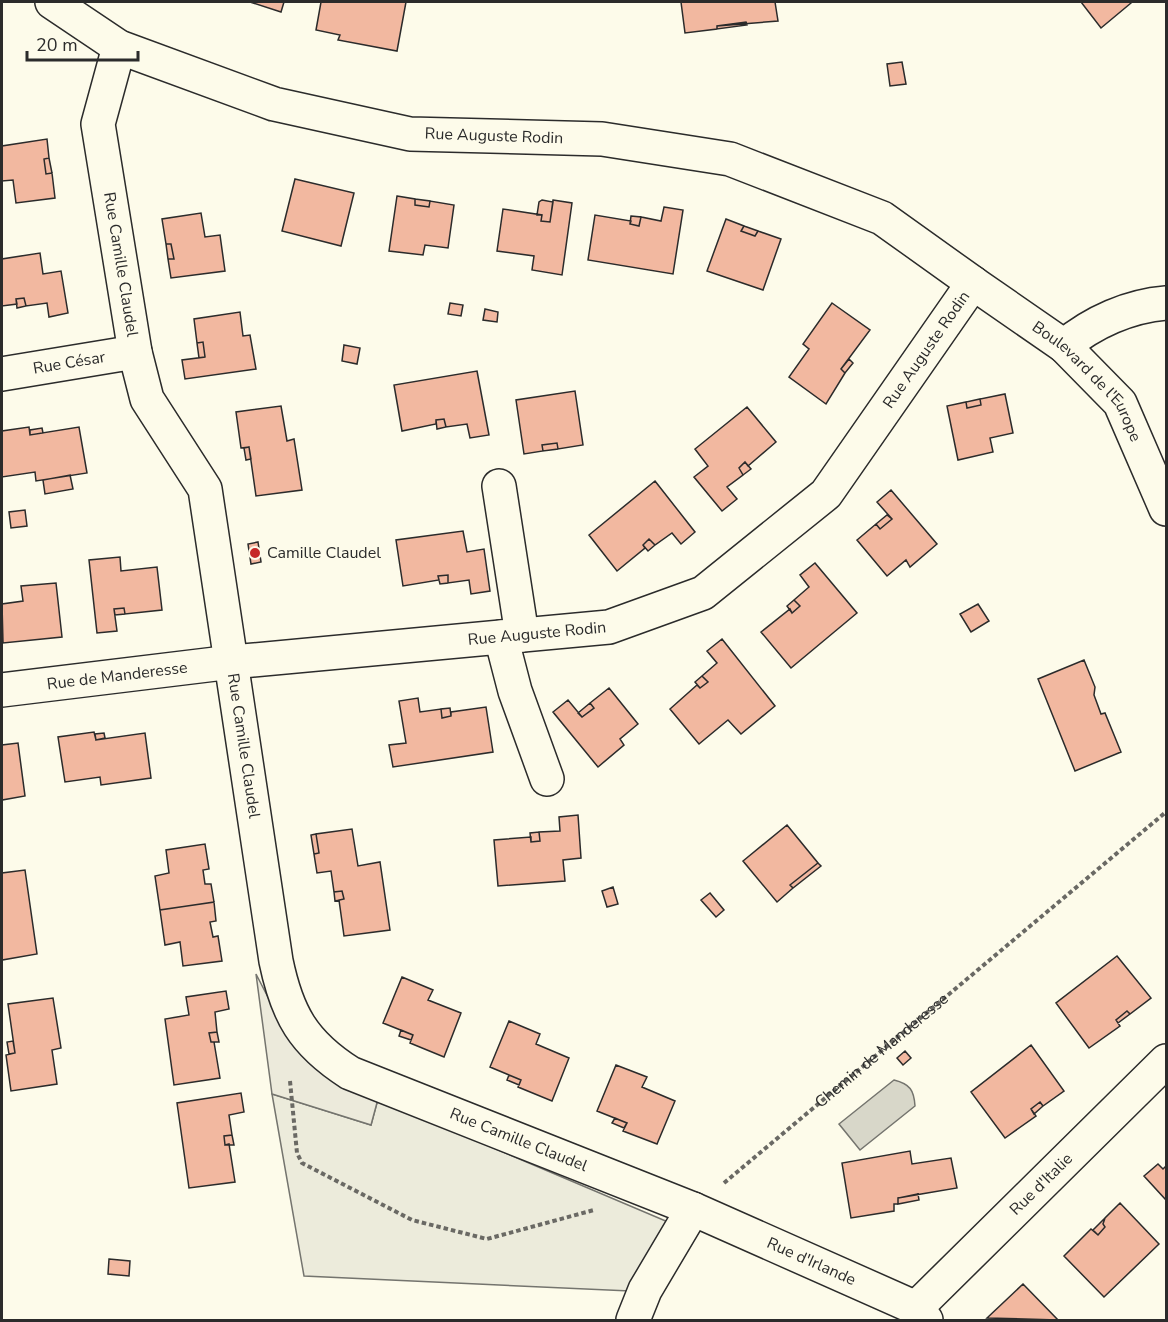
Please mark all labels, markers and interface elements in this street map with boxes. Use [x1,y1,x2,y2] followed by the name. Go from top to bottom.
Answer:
[27,24,138,62] scale bar
[36,33,78,57] text: 20 m
[424,123,564,149] street label: Rue Auguste Rodin
[98,190,143,339] street label: Rue Camille Claudel
[878,287,975,413] street label: Rue Auguste Rodin
[1028,316,1147,445] street label: Boulevard de l'Europe
[31,346,107,380] street label: Rue César
[267,542,381,564] place label: Camille Claudel
[248,546,262,560] marker: Camille Claudel
[467,616,607,651] street label: Rue Auguste Rodin
[46,657,189,695] street label: Rue de Manderesse
[222,672,265,820] street label: Rue Camille Claudel
[810,988,953,1113] street label: Chemin de Manderesse
[447,1103,591,1177] street label: Rue Camille Claudel
[1005,1148,1078,1220] street label: Rue d'Italie
[763,1232,859,1291] street label: Rue d'Irlande

